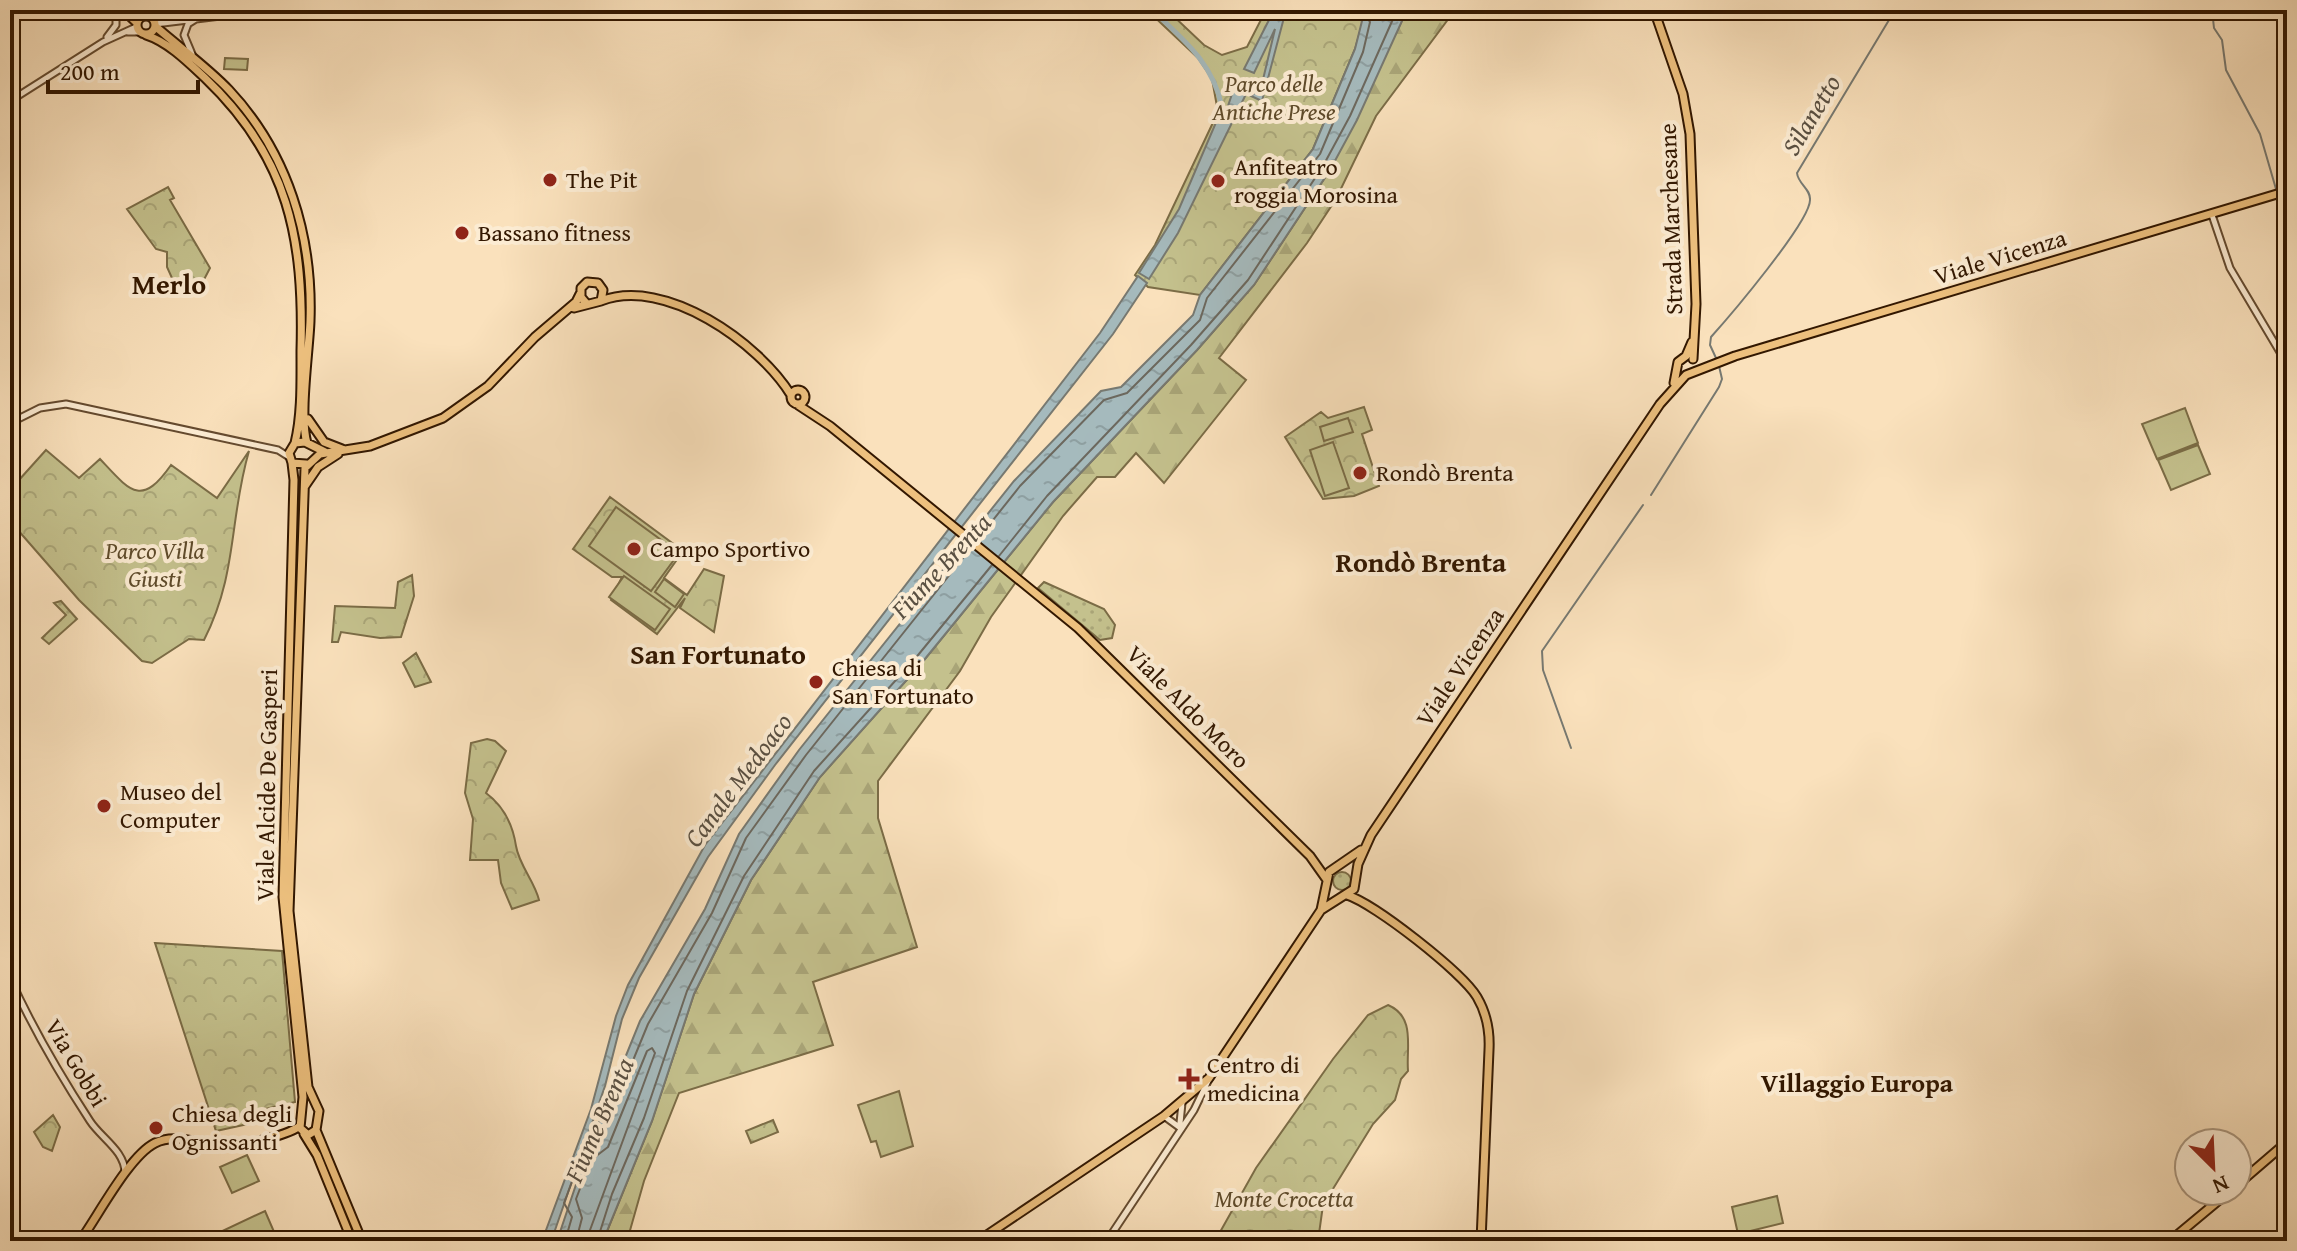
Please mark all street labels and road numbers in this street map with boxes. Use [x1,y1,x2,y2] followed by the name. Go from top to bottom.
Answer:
[1650,123,1691,315] street label: Strada Marchesane
[1929,220,2071,293] street label: Viale Vicenza
[1407,600,1513,733] street label: Viale Vicenza
[1119,637,1258,776] street label: Viale Aldo Moro
[247,668,286,901] street label: Viale Alcide De Gasperi
[36,1012,117,1114] street label: Via Gobbi

